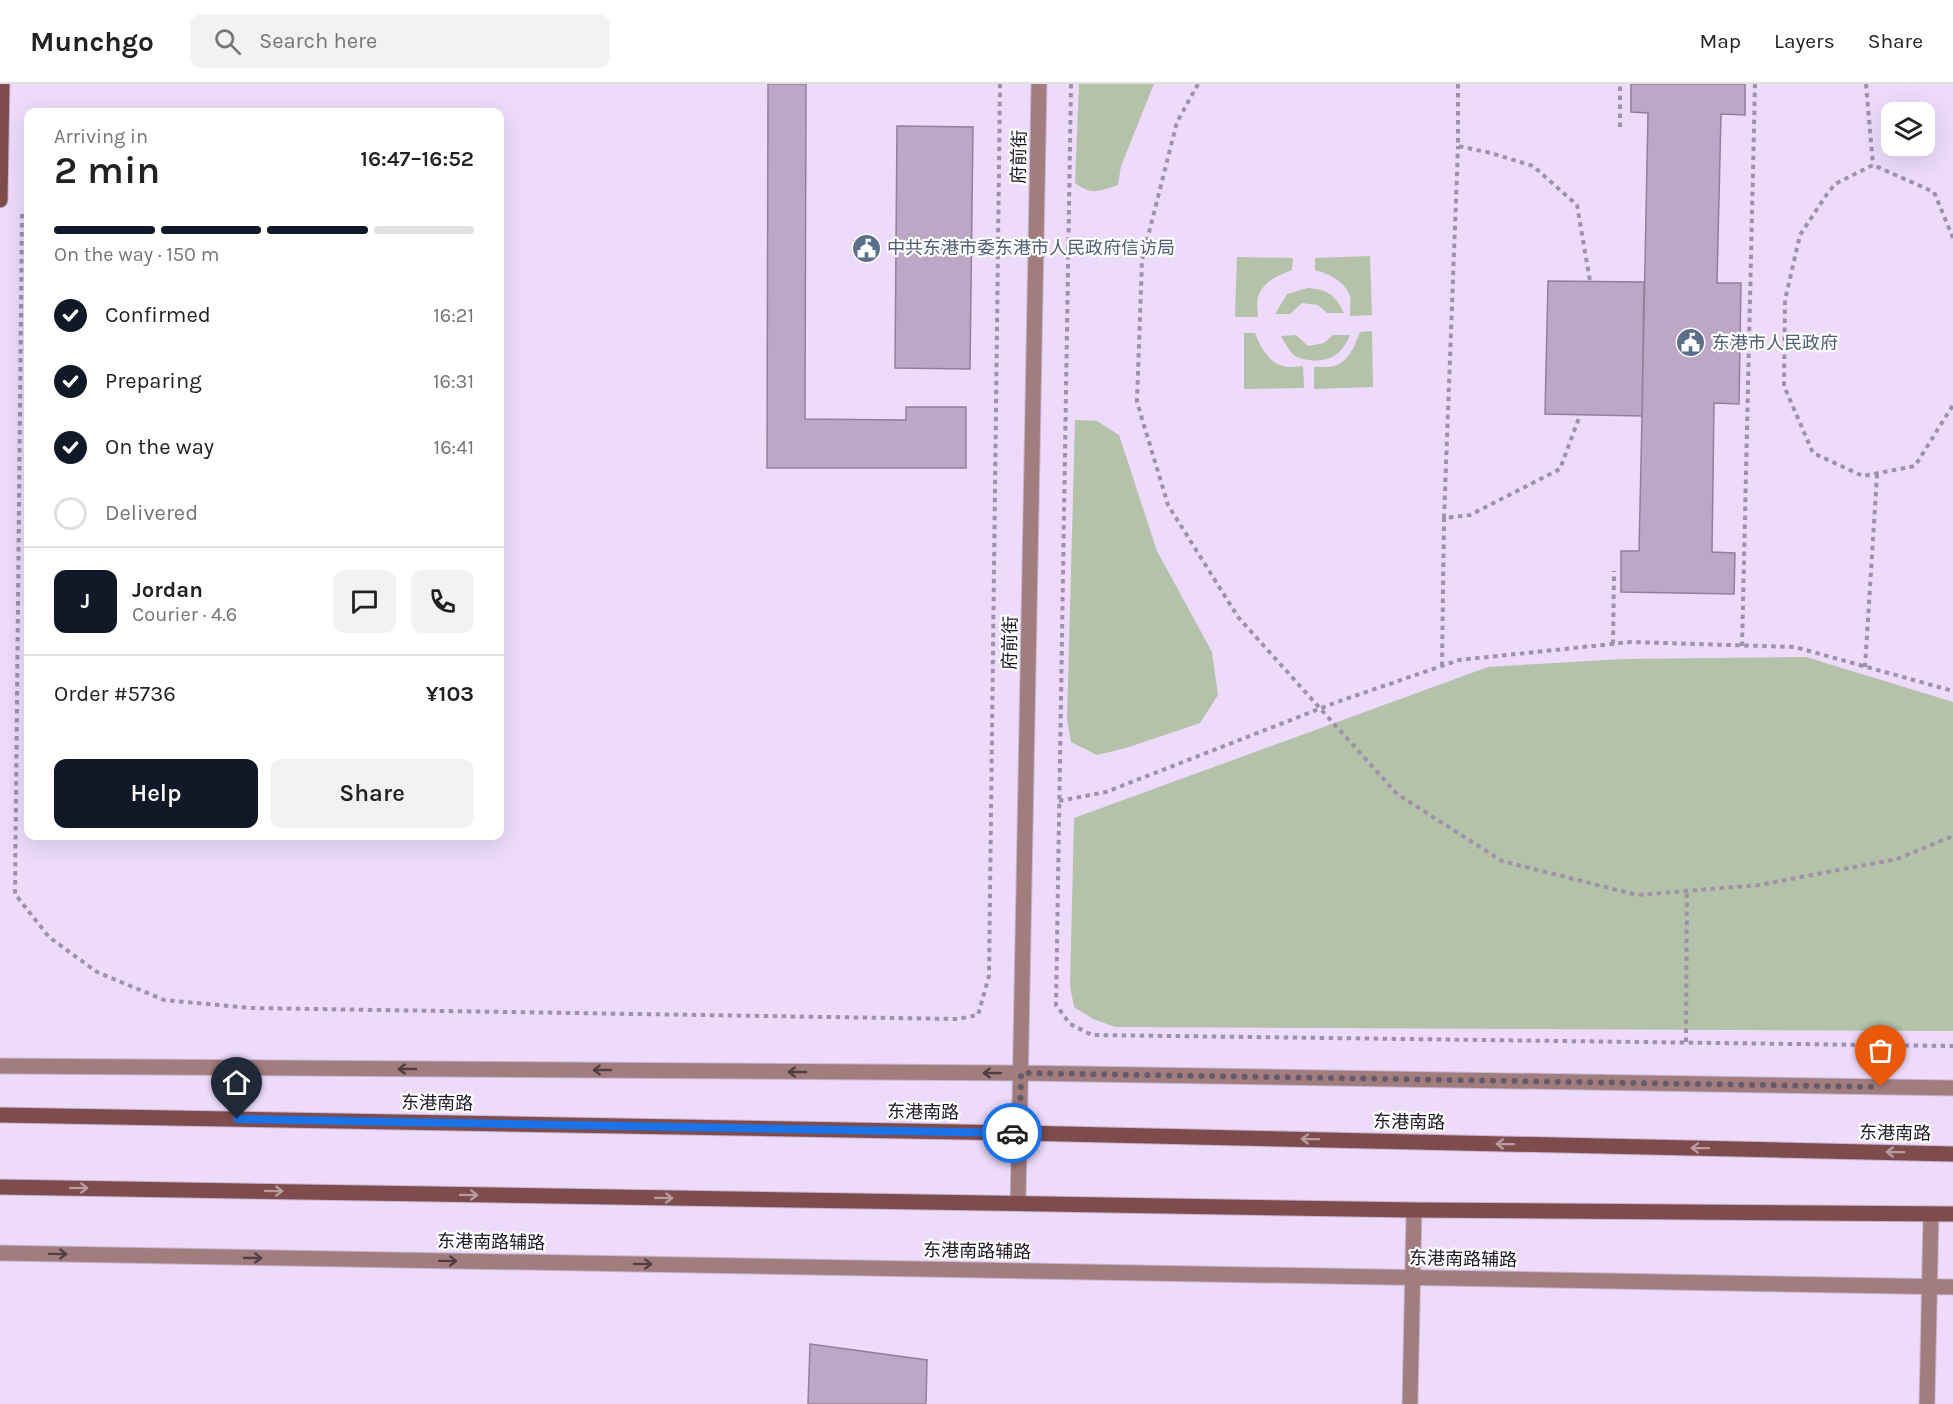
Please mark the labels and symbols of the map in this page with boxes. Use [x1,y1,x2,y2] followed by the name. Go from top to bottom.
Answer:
[1008,130,1030,184] street label: 府前街
[850,232,882,264] public building icon: 中共东港市委东港市人民政府信访局
[887,237,1175,259] place label: 中共东港市委东港市人民政府信访局
[1675,327,1707,359] public building icon: 东港市人民政府
[1712,332,1838,354] place label: 东港市人民政府
[999,616,1021,670] street label: 府前街
[1855,1025,1906,1087] pin
[211,1057,262,1119] pin
[397,1063,417,1075] one-way arrow
[592,1064,612,1076] one-way arrow
[787,1066,807,1078] one-way arrow
[982,1067,1002,1079] one-way arrow
[401,1091,473,1115] street label: 东港南路
[887,1100,959,1124] street label: 东港南路
[982,1103,1042,1163] courier
[1373,1110,1445,1134] street label: 东港南路
[1859,1121,1931,1145] street label: 东港南路
[1300,1134,1320,1145] one-way arrow
[1495,1138,1515,1149] one-way arrow
[1690,1142,1710,1154] one-way arrow
[1885,1147,1905,1158] one-way arrow
[69,1182,89,1194] one-way arrow
[264,1186,284,1197] one-way arrow
[459,1189,479,1200] one-way arrow
[654,1192,674,1204] one-way arrow
[437,1230,545,1254] street label: 东港南路辅路
[923,1239,1031,1263] street label: 东港南路辅路
[1409,1247,1517,1271] street label: 东港南路辅路
[48,1248,68,1260] one-way arrow
[243,1252,263,1263] one-way arrow
[438,1255,458,1267] one-way arrow
[633,1259,653,1270] one-way arrow

